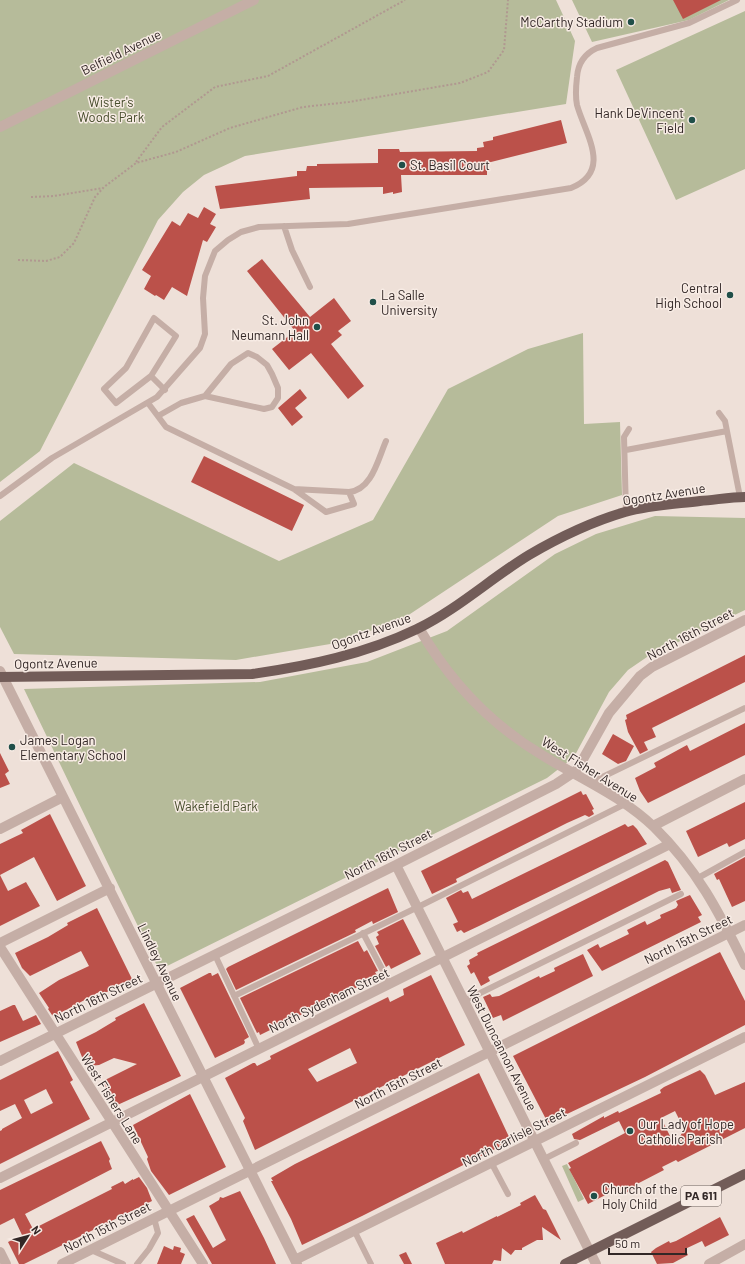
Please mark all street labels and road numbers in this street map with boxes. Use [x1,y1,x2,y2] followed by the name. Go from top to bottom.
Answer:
[78,26,164,78] street label: Belfield Avenue
[622,480,707,508] street label: Ogontz Avenue
[644,604,736,664] street label: North 16th Street
[329,609,413,653] street label: Ogontz Avenue
[14,654,98,672] street label: Ogontz Avenue
[539,733,641,805] street label: West Fisher Avenue
[342,825,434,883] street label: North 16th Street
[641,911,735,967] street label: North 15th Street
[134,921,186,1003] street label: Lindley Avenue
[266,964,392,1036] street label: North Sydenham Street
[51,970,145,1026] street label: North 16th Street
[463,983,541,1113] street label: West Duncannon Avenue
[78,1051,146,1147] street label: West Fishers Lane
[352,1054,444,1112] street label: North 15th Street
[459,1104,569,1170] street label: North Carlisle Street
[681,1186,721,1206] road number: PA 611
[61,1198,153,1256] street label: North 15th Street

